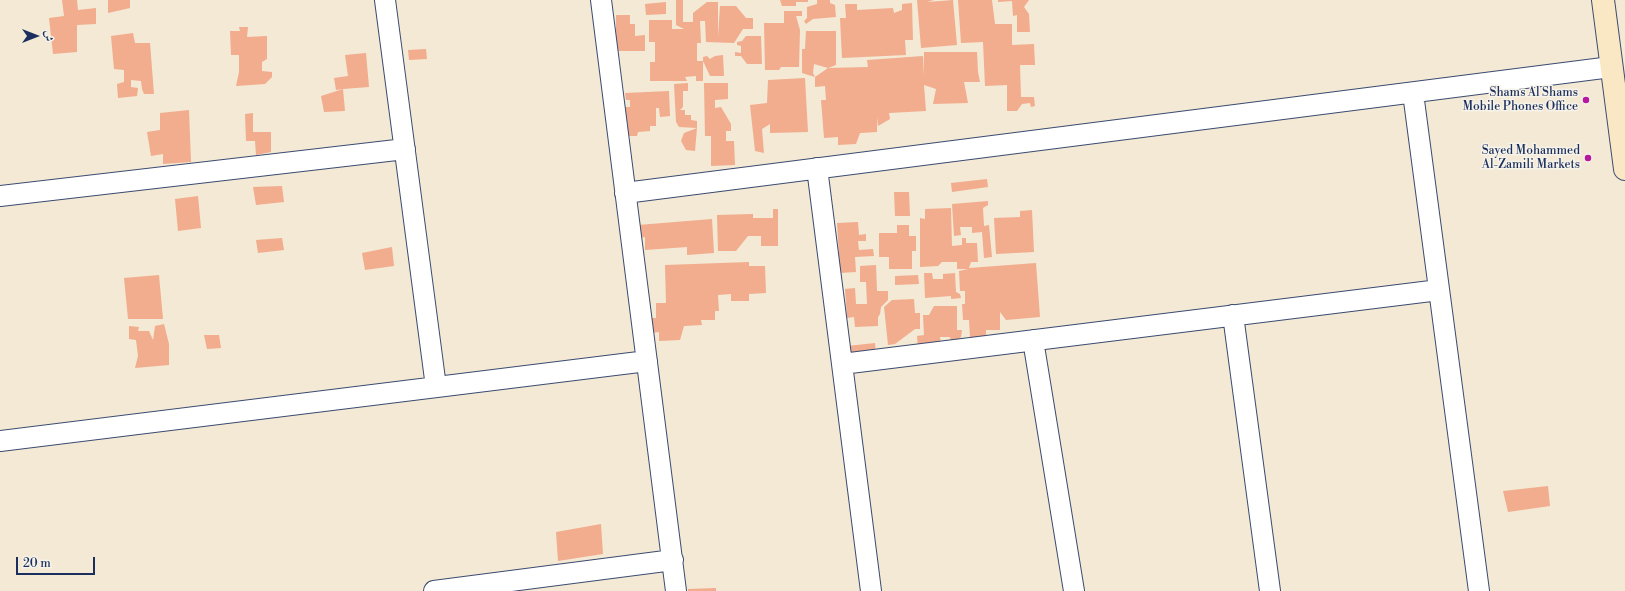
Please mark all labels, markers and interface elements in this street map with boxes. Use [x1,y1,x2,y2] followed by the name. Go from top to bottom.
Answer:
[16,16,56,56] north arrow
[41,31,55,41] text: ش
[1462,86,1578,114] place label: Shams Al Shams Mobile Phones Office
[1581,95,1591,105] marker: Shams Al Shams Mobile Phones Office
[1482,144,1580,172] place label: Sayed Mohammed Al-Zamili Markets
[1583,153,1593,163] marker: Sayed Mohammed Al-Zamili Markets
[18,549,97,575] scale bar
[23,556,51,571] text: 20 m

